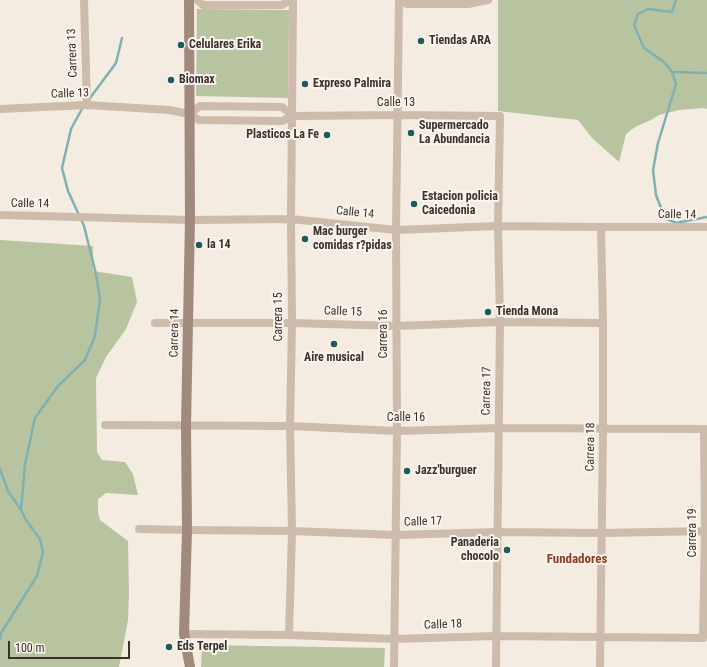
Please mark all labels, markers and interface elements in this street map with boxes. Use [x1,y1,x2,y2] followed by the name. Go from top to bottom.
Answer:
[65,28,81,78] street label: Carrera 13
[429,34,491,48] place label: Tiendas ARA
[416,36,426,46] marker: Tiendas ARA
[189,38,261,52] place label: Celulares Erika
[176,40,186,50] marker: Celulares Erika
[179,73,215,87] place label: Biomax
[166,75,176,85] marker: Biomax
[313,77,391,91] place label: Expreso Palmira
[300,79,310,89] marker: Expreso Palmira
[51,86,89,102] street label: Calle 13
[377,96,415,110] street label: Calle 13
[419,119,490,147] place label: Supermercado La Abundancia
[246,128,319,142] place label: Plasticos La Fe
[406,128,416,138] marker: Supermercado La Abundancia
[322,130,332,140] marker: Plasticos La Fe
[422,190,498,218] place label: Estacion policia Caicedonia
[11,196,49,212] street label: Calle 14
[409,199,419,209] marker: Estacion policia Caicedonia
[335,204,375,222] street label: Calle 14
[658,207,696,223] street label: Calle 14
[313,225,392,253] place label: Mac burger comidas r?pidas
[300,234,310,244] marker: Mac burger comidas r?pidas
[207,238,231,252] place label: la 14
[194,240,204,250] marker: la 14
[272,292,286,342] street label: Carrera 15
[324,304,362,320] street label: Calle 15
[496,305,558,319] place label: Tienda Mona
[483,307,493,317] marker: Tienda Mona
[167,308,183,358] street label: Carrera 14
[377,309,391,359] street label: Carrera 16
[329,339,339,349] marker: Aire musical
[304,351,364,365] place label: Aire musical
[479,366,495,416] street label: Carrera 17
[387,411,425,425] street label: Calle 16
[583,422,599,472] street label: Carrera 18
[415,464,477,478] place label: Jazz'burguer
[402,466,412,476] marker: Jazz'burguer
[686,508,700,558] street label: Carrera 19
[404,514,442,530] street label: Calle 17
[451,536,499,564] place label: Panaderia chocolo
[502,545,512,555] marker: Panaderia chocolo
[547,552,607,568] district label: Fundadores
[424,617,462,633] street label: Calle 18
[10,633,132,659] scale bar
[177,640,227,654] place label: Eds Terpel
[15,641,45,655] text: 100 m
[164,642,174,652] marker: Eds Terpel

